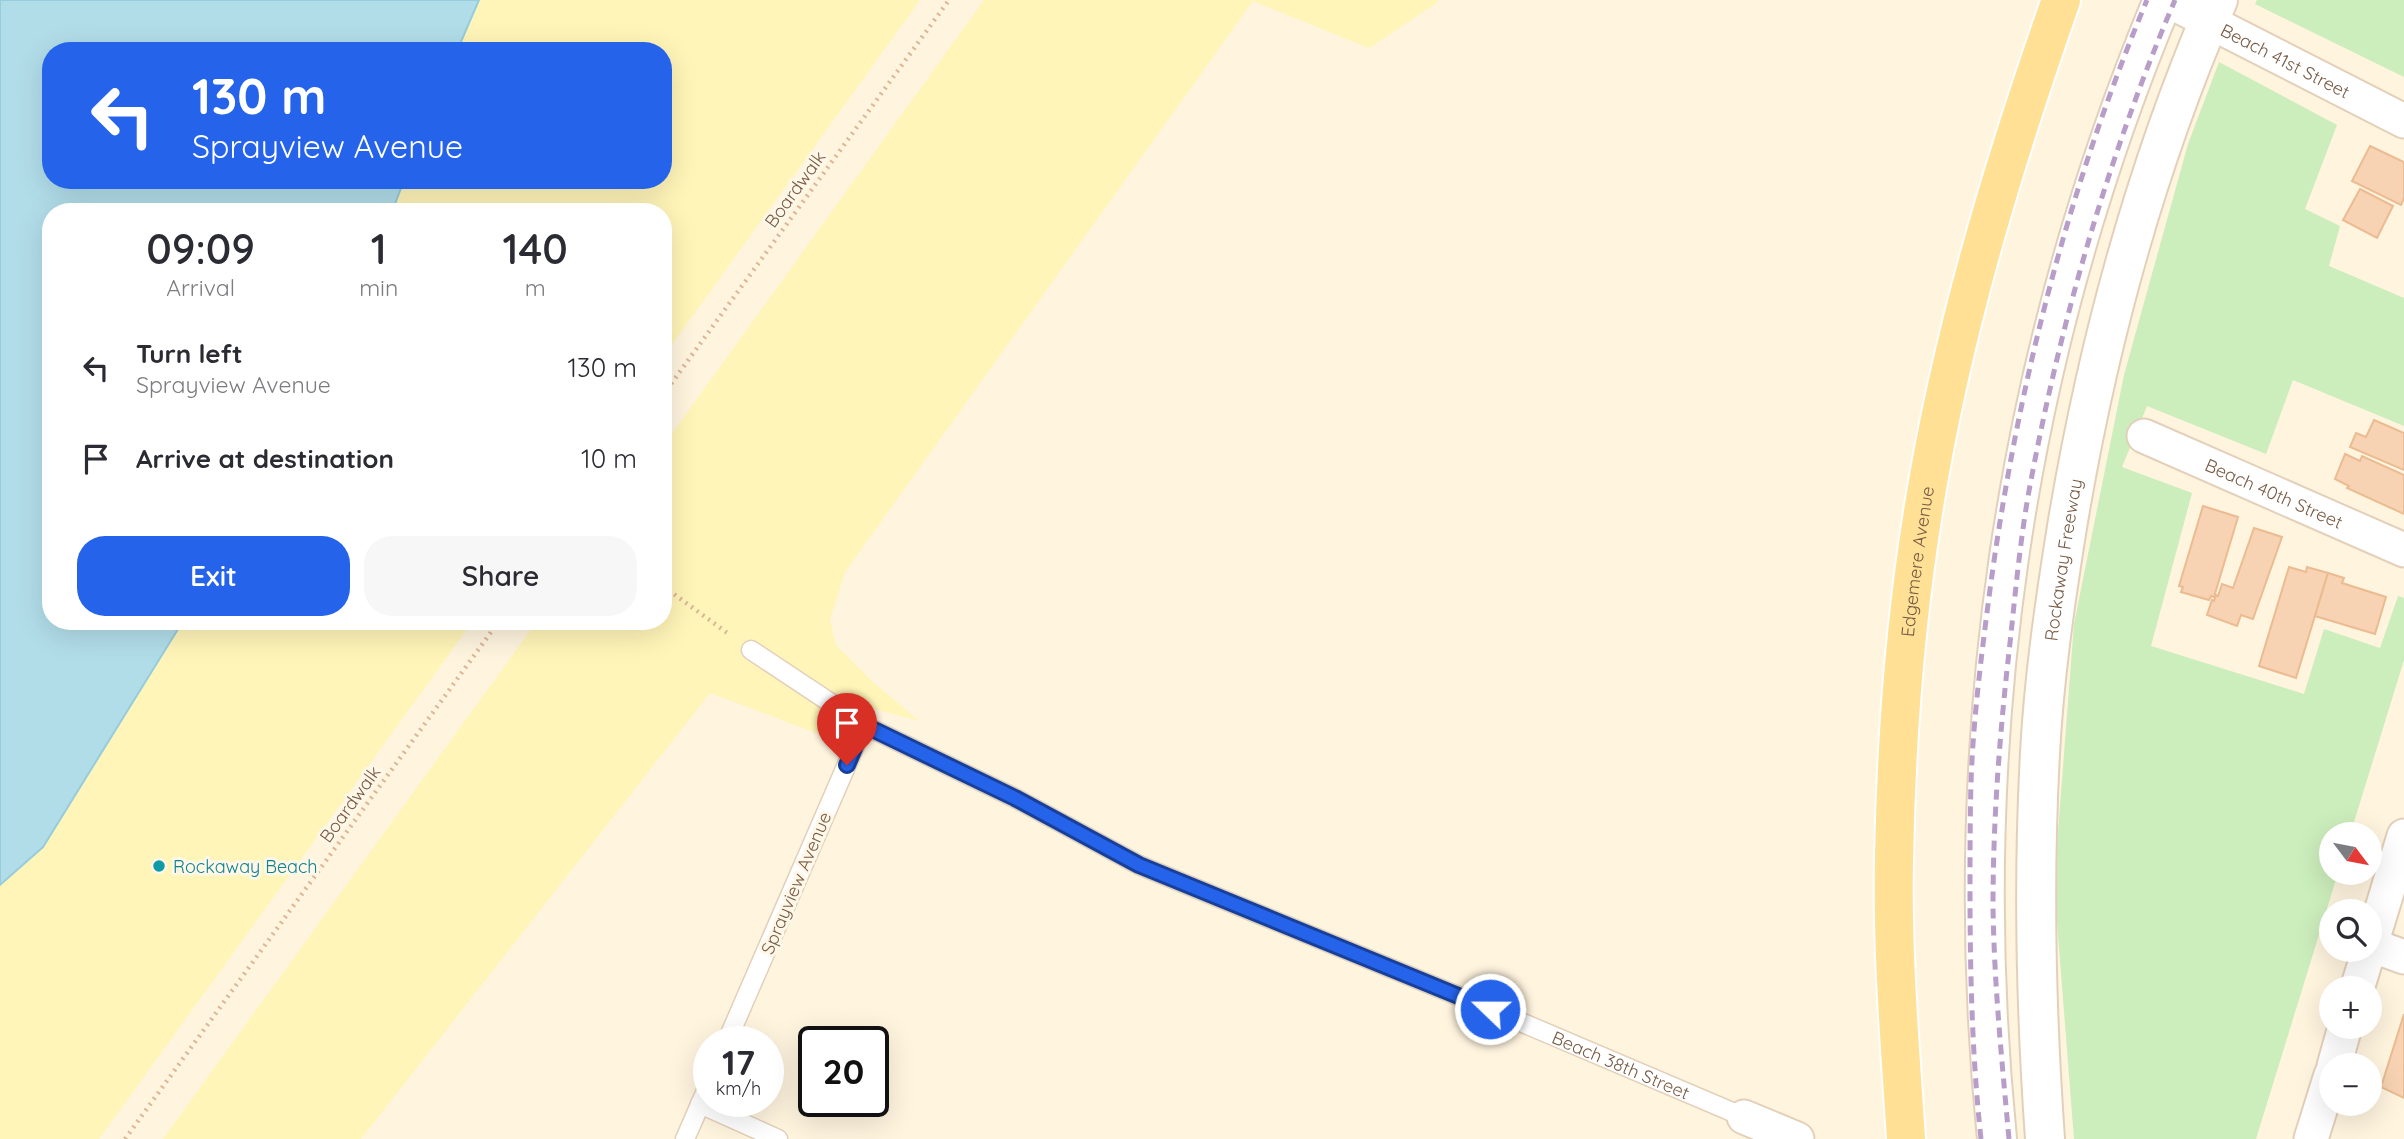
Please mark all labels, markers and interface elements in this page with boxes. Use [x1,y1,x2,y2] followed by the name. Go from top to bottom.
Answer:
[2217,18,2354,103] street label: Beach 41st Street
[192,65,326,126] text: 130 m
[77,70,168,161] icon: left
[192,126,463,166] text: Sprayview Avenue
[759,146,831,232] street label: Boardwalk
[146,222,255,275] text: 09:09
[371,222,387,275] text: 1
[503,222,568,275] text: 140
[166,273,235,302] text: Arrival
[359,273,398,302] text: min
[525,273,546,302] text: m
[136,337,243,370] text: Turn left
[77,349,115,387] icon: left
[567,351,637,384] text: 130 m
[136,370,331,399] text: Sprayview Avenue
[77,440,115,478] icon: arrive
[136,442,394,475] text: Arrive at destination
[581,442,637,475] text: 10 m
[2202,453,2346,533] street label: Beach 40th Street
[2039,477,2087,642] street label: Rockaway Freeway
[1895,484,1939,638] street label: Edgemere Avenue
[77,536,350,616] button: Exit
[364,536,637,616] button: Share
[817,693,877,765] pin
[828,704,866,742] icon: arrive
[314,761,386,847] street label: Boardwalk
[756,808,836,958] street label: Sprayview Avenue
[2319,822,2382,886] north arrow
[2319,822,2382,1116] map controls
[173,855,318,878] place label: Rockaway Beach
[151,858,167,874] marker: Rockaway Beach
[2319,899,2382,962] button: search
[1453,972,1527,1046] position arrow
[2319,976,2382,1039] button: +
[1549,1025,1693,1104] street label: Beach 38th Street
[798,1026,889,1117] speed limit sign: 20
[722,1040,755,1084] text: 17
[2319,1053,2382,1116] button: −
[716,1077,761,1100] text: km/h

